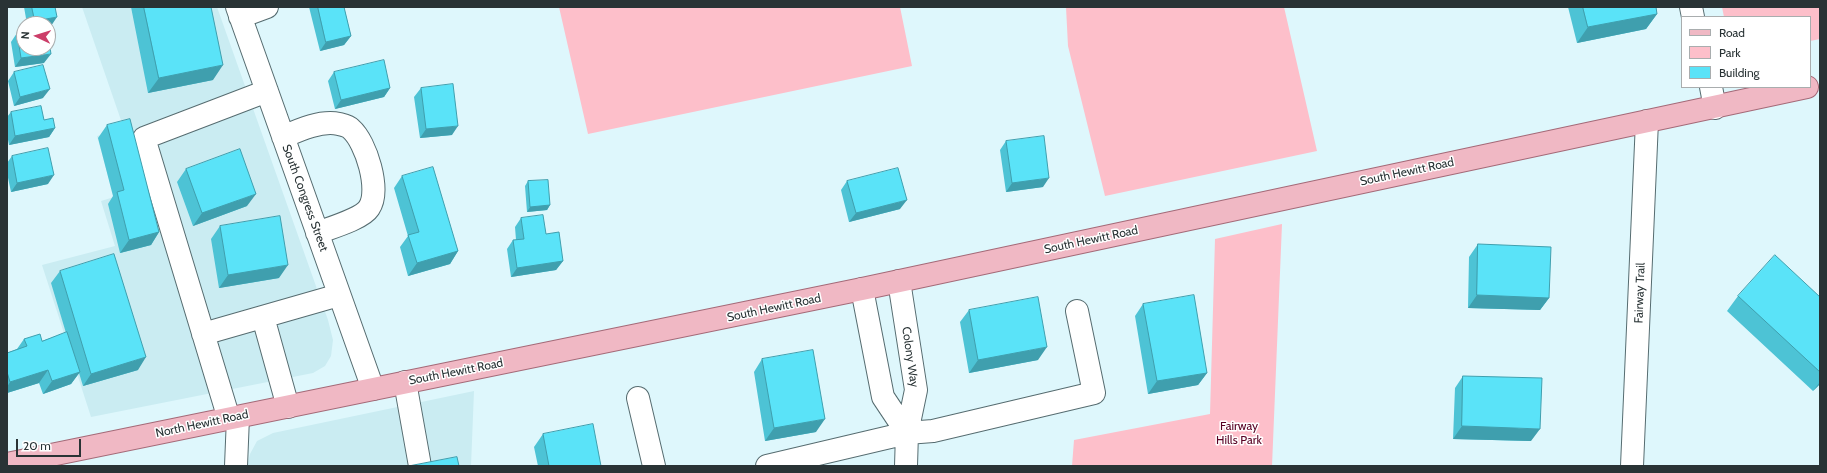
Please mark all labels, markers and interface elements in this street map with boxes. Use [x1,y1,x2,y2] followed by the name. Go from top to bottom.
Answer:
[16,16,56,56] north arrow
[1681,16,1811,88] legend
[1719,25,1745,40] text: Road
[18,31,32,40] text: N
[1719,45,1741,60] text: Park
[1719,65,1760,80] text: Building
[279,142,331,254] street label: South Congress Street
[1359,155,1455,189] street label: South Hewitt Road
[1043,223,1139,257] street label: South Hewitt Road
[1632,262,1648,324] street label: Fairway Trail
[726,291,822,325] street label: South Hewitt Road
[899,326,921,388] street label: Colony Way
[408,356,504,388] street label: South Hewitt Road
[154,407,250,441] street label: North Hewitt Road
[1216,419,1262,447] park label: Fairway Hills Park
[18,431,83,457] scale bar
[23,438,51,453] text: 20 m

